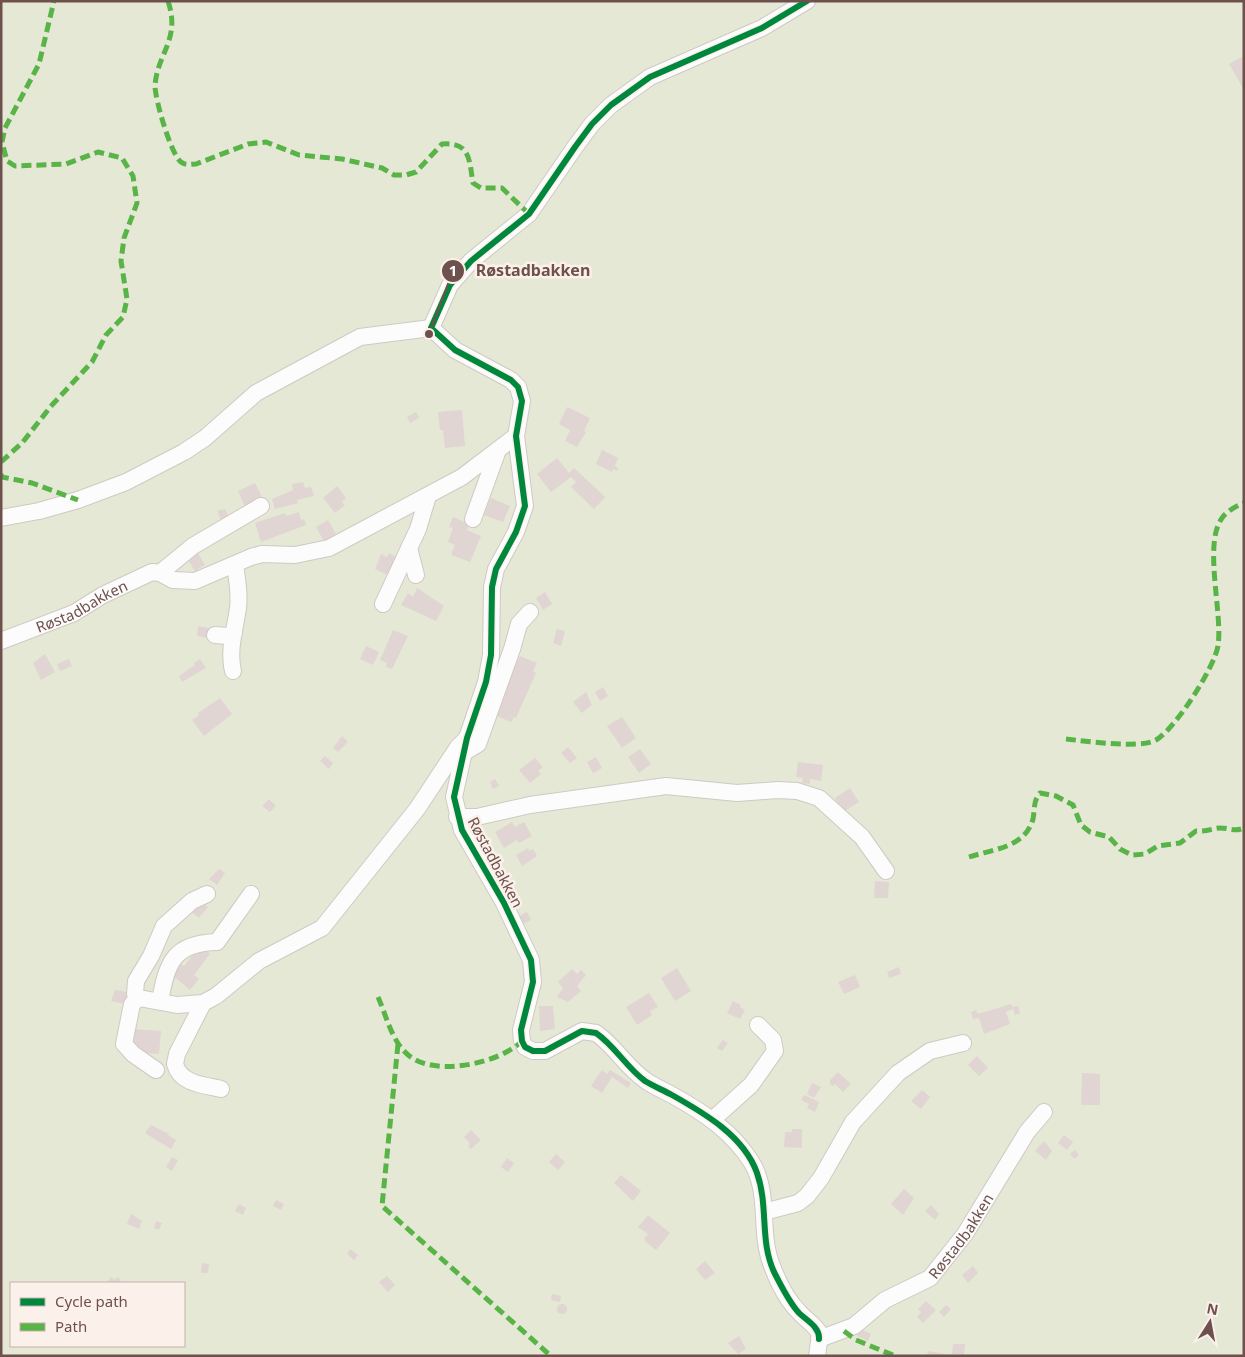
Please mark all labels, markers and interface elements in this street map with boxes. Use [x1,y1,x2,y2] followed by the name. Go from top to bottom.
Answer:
[440,255,600,286] callout: Røstadbakken
[476,259,590,281] text: Røstadbakken
[449,260,457,280] text: 1
[33,575,131,637] street label: Røstadbakken
[464,813,528,911] street label: Røstadbakken
[923,1190,997,1283] street label: Røstadbakken
[10,1282,185,1347] legend
[55,1291,128,1311] text: Cycle path
[1185,1297,1235,1347] north arrow
[1205,1298,1220,1319] text: N
[55,1316,87,1336] text: Path

